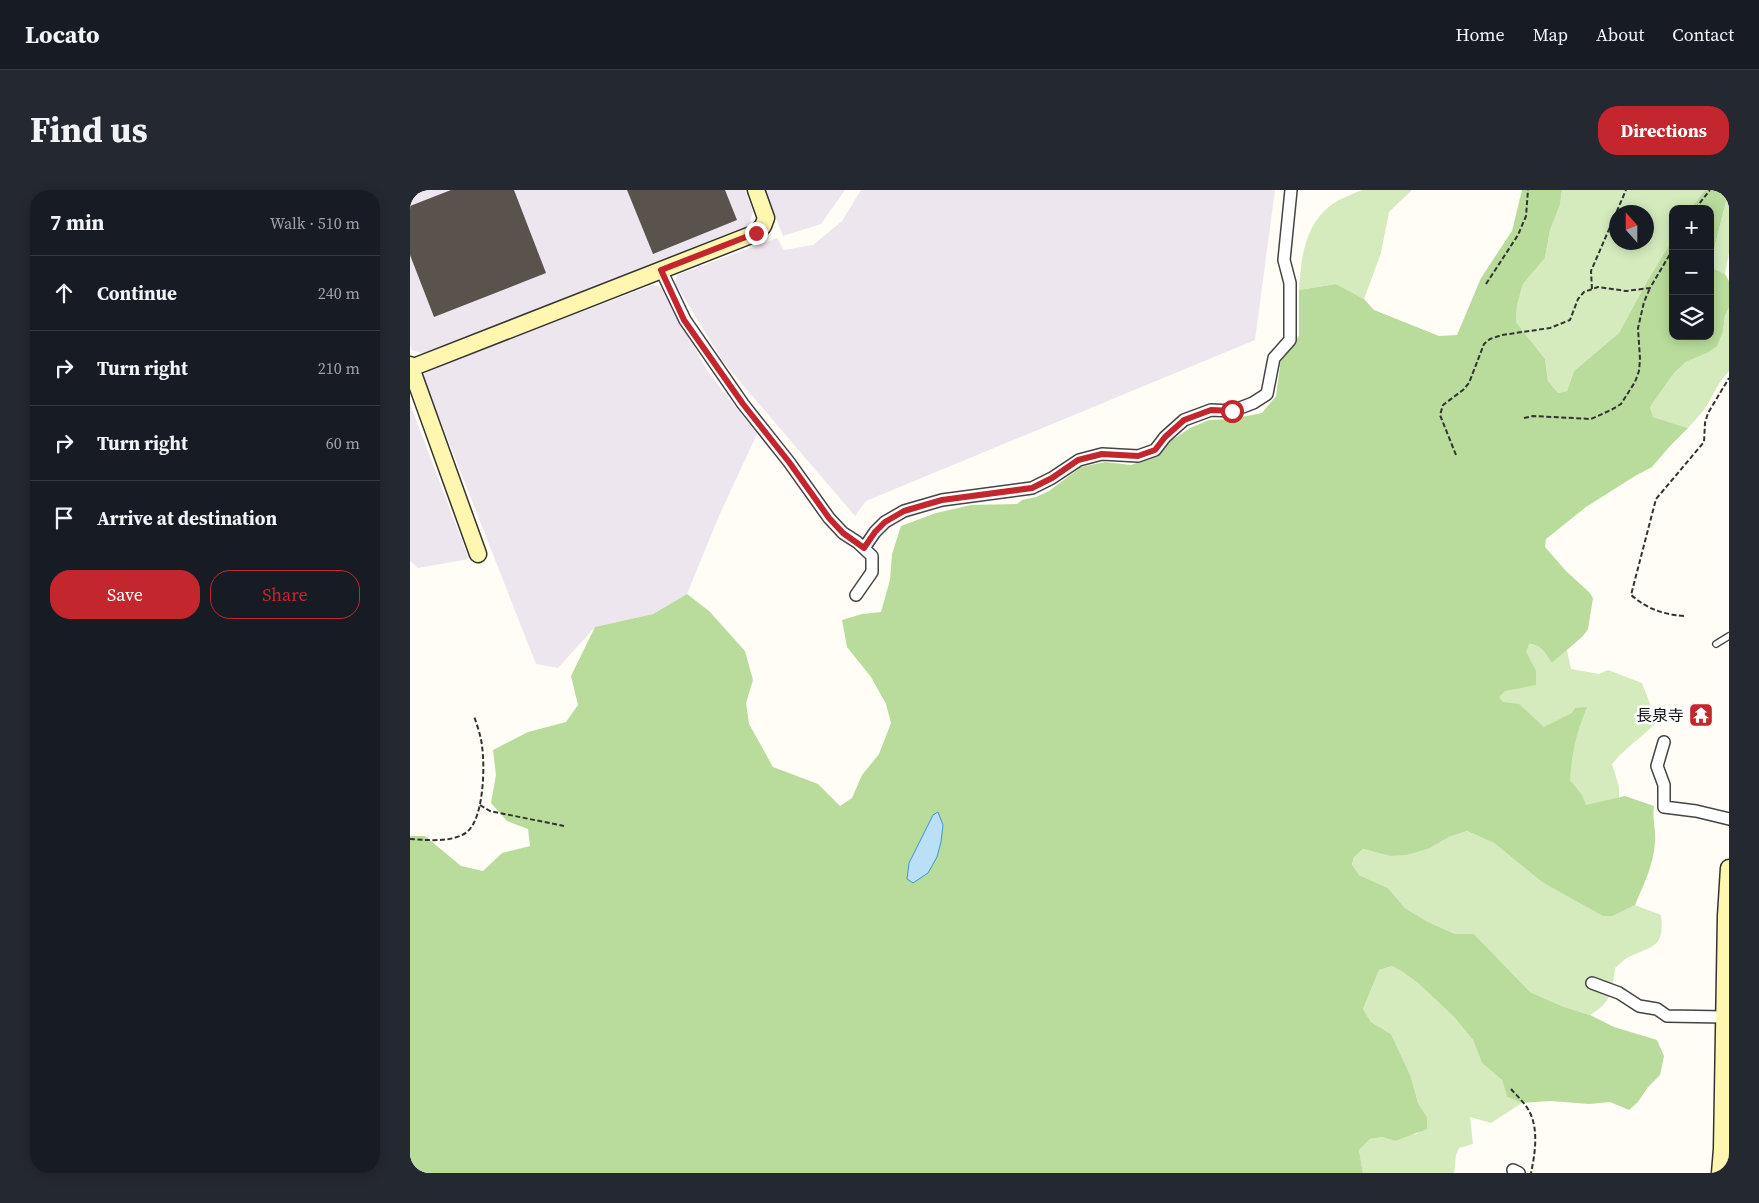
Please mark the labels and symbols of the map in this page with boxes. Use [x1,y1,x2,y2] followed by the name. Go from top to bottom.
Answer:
[1609,205,1654,250] north arrow
[745,222,768,245] route end
[1221,400,1244,423] route start
[1688,702,1714,728] temple icon: 長泉寺
[1636,704,1684,726] place label: 長泉寺

